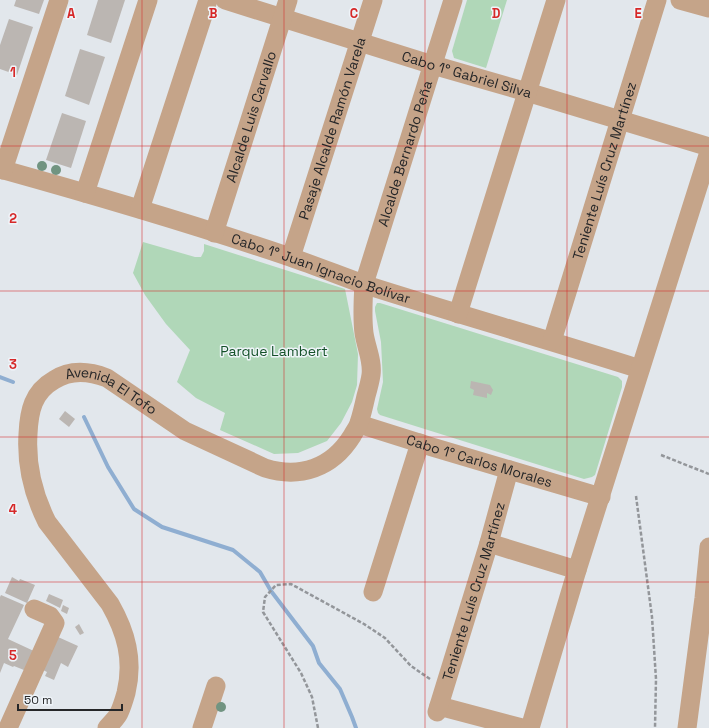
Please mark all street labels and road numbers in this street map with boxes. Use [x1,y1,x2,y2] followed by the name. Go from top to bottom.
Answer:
[294,35,370,222] street label: Pasaje Alcalde Ramón Varela
[400,47,534,102] street label: Cabo 1° Gabriel Silva
[222,49,280,185] street label: Alcalde Luis Carvallo
[374,78,436,229] street label: Alcalde Bernardo Peña
[568,80,640,262] street label: Teniente Luís Cruz Martínez
[229,229,413,307] street label: Cabo 1° Juan Ignacio Bolívar
[63,363,160,418] street label: Avenida El Tofo
[404,430,555,491] street label: Cabo 1° Carlos Morales
[438,500,509,683] street label: Teniente Luís Cruz Martínez

